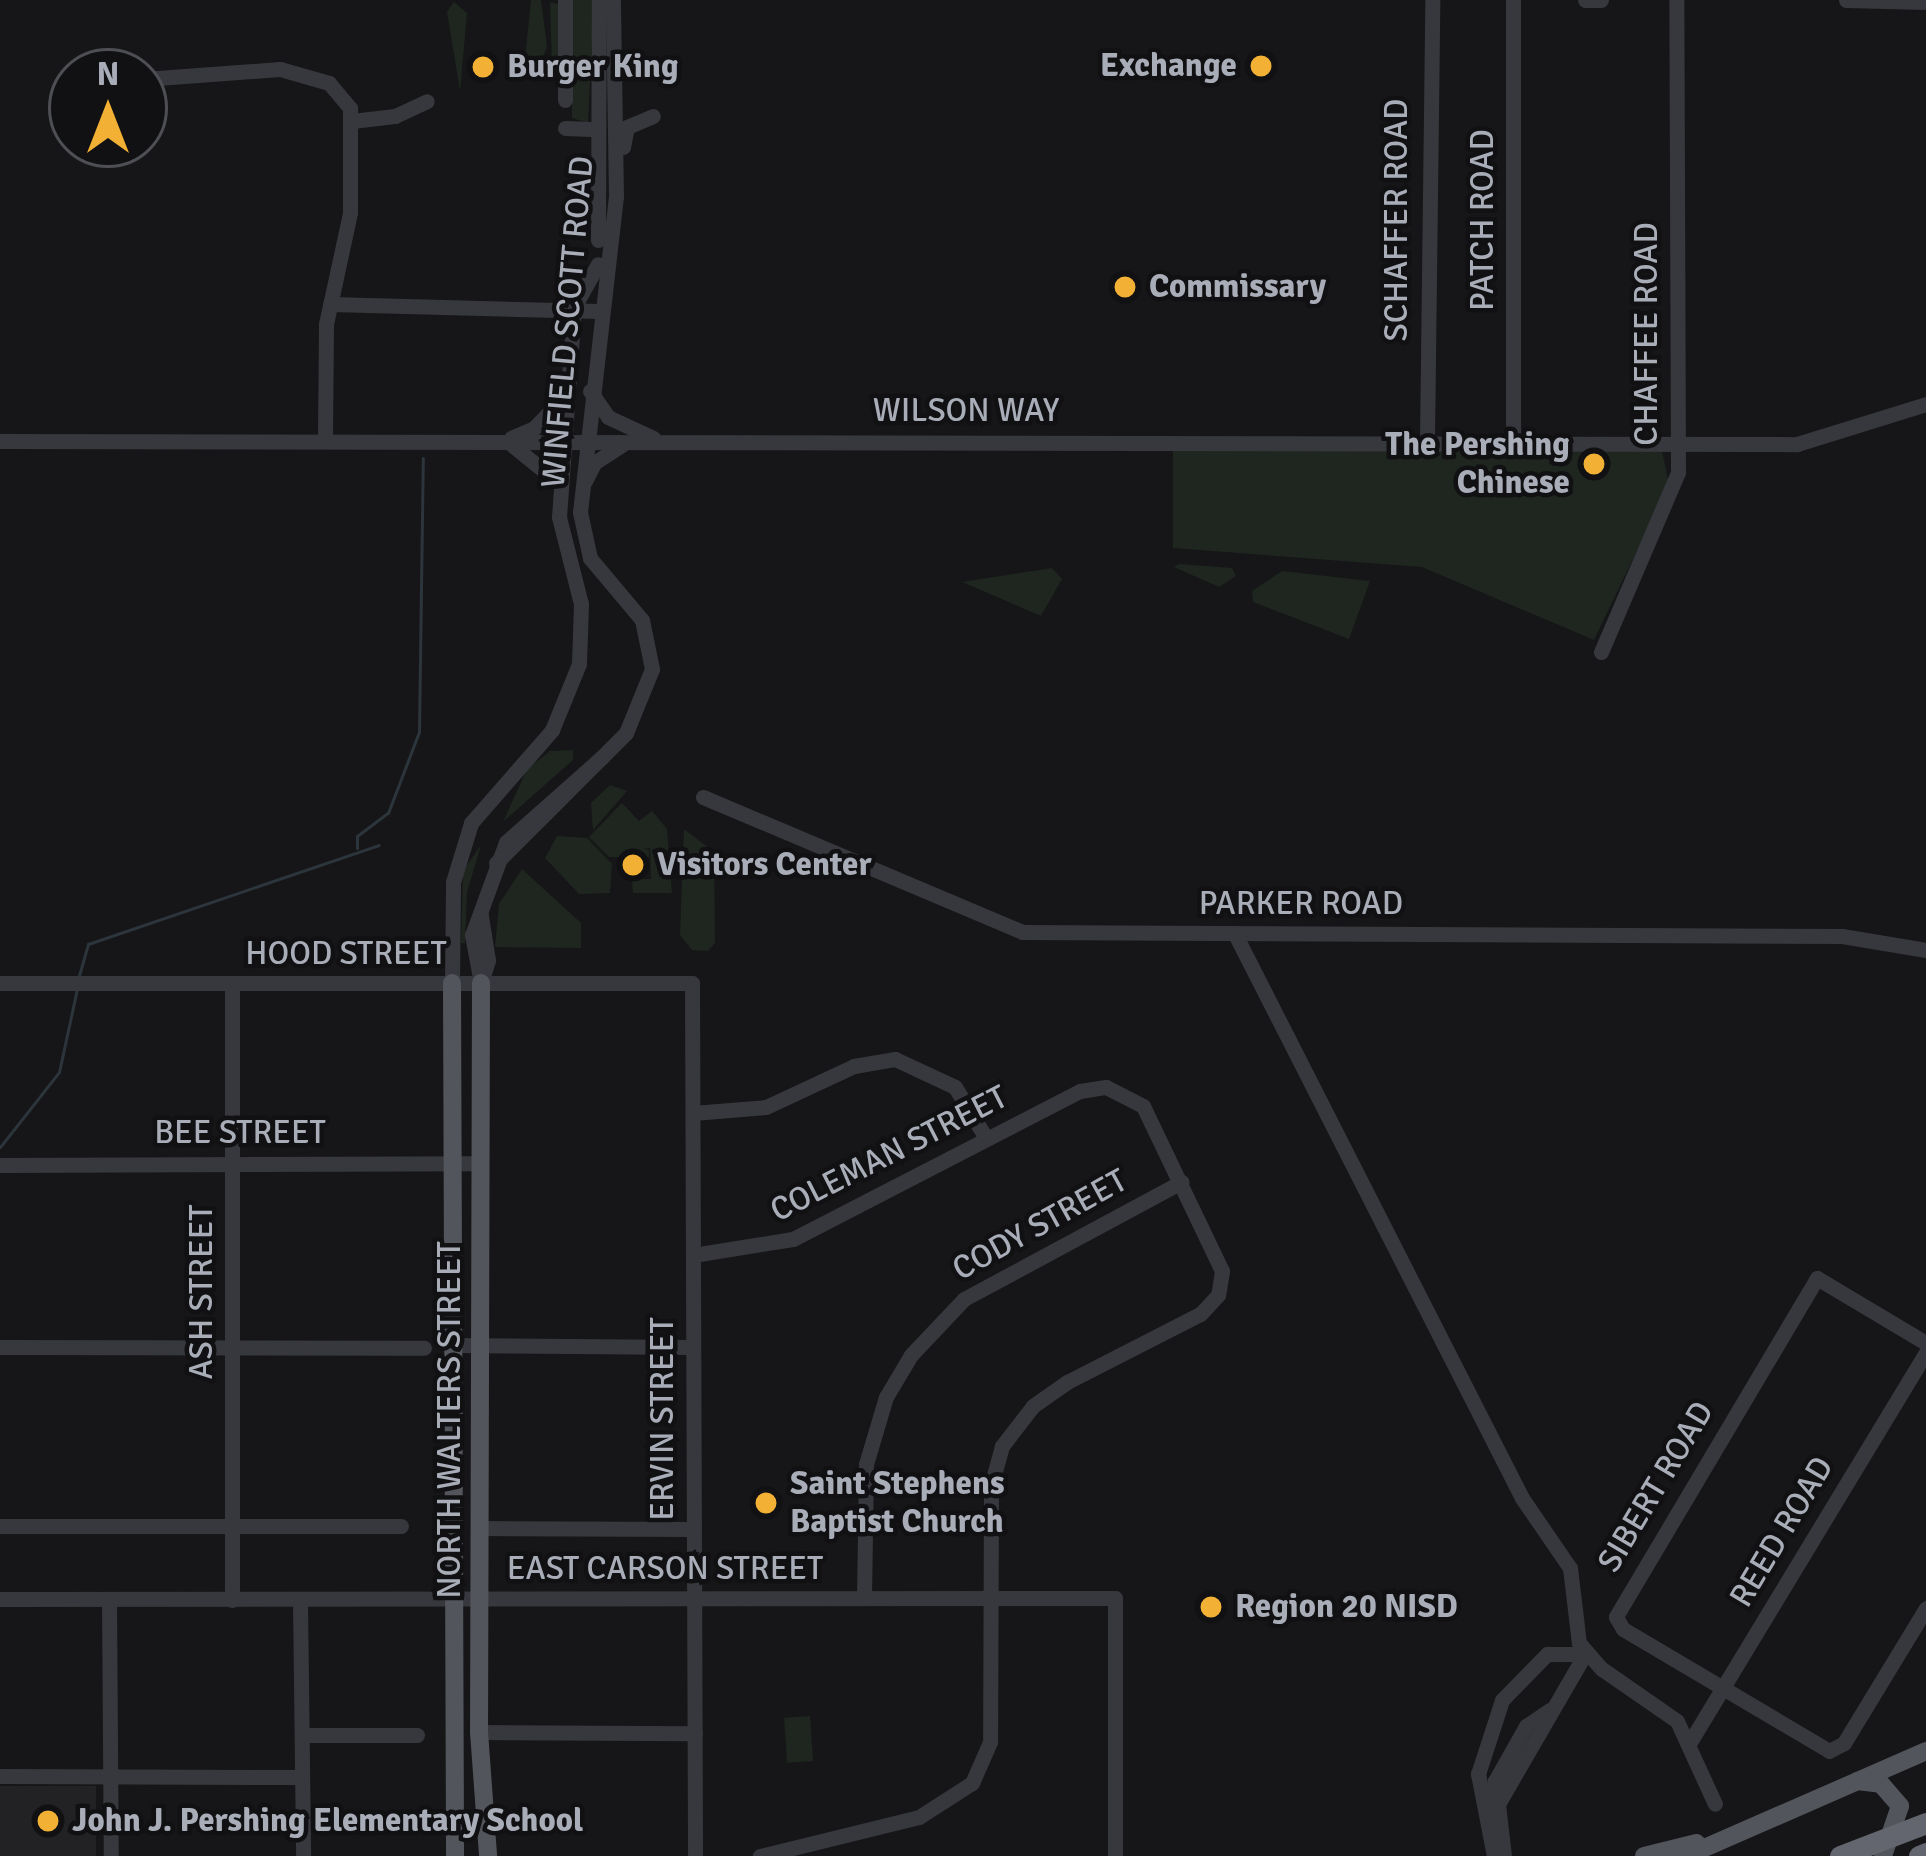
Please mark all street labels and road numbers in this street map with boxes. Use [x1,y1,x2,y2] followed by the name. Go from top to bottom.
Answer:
[1377,99,1417,341] street label: SCHAFFER ROAD
[1463,129,1503,311] street label: PATCH ROAD
[534,154,602,490] street label: WINFIELD SCOTT ROAD
[1627,222,1667,446] street label: CHAFFEE ROAD
[873,391,1059,431] street label: WILSON WAY
[1199,884,1403,924] street label: PARKER ROAD
[245,934,447,974] street label: HOOD STREET
[764,1077,1014,1231] street label: COLEMAN STREET
[154,1113,326,1153] street label: BEE STREET
[946,1161,1134,1289] street label: CODY STREET
[182,1204,222,1380] street label: ASH STREET
[430,1241,470,1599] street label: NORTH WALTERS STREET
[643,1317,683,1521] street label: ERVIN STREET
[1590,1395,1722,1579] street label: SIBERT ROAD
[1722,1450,1842,1614] street label: REED ROAD
[507,1549,823,1589] street label: EAST CARSON STREET

